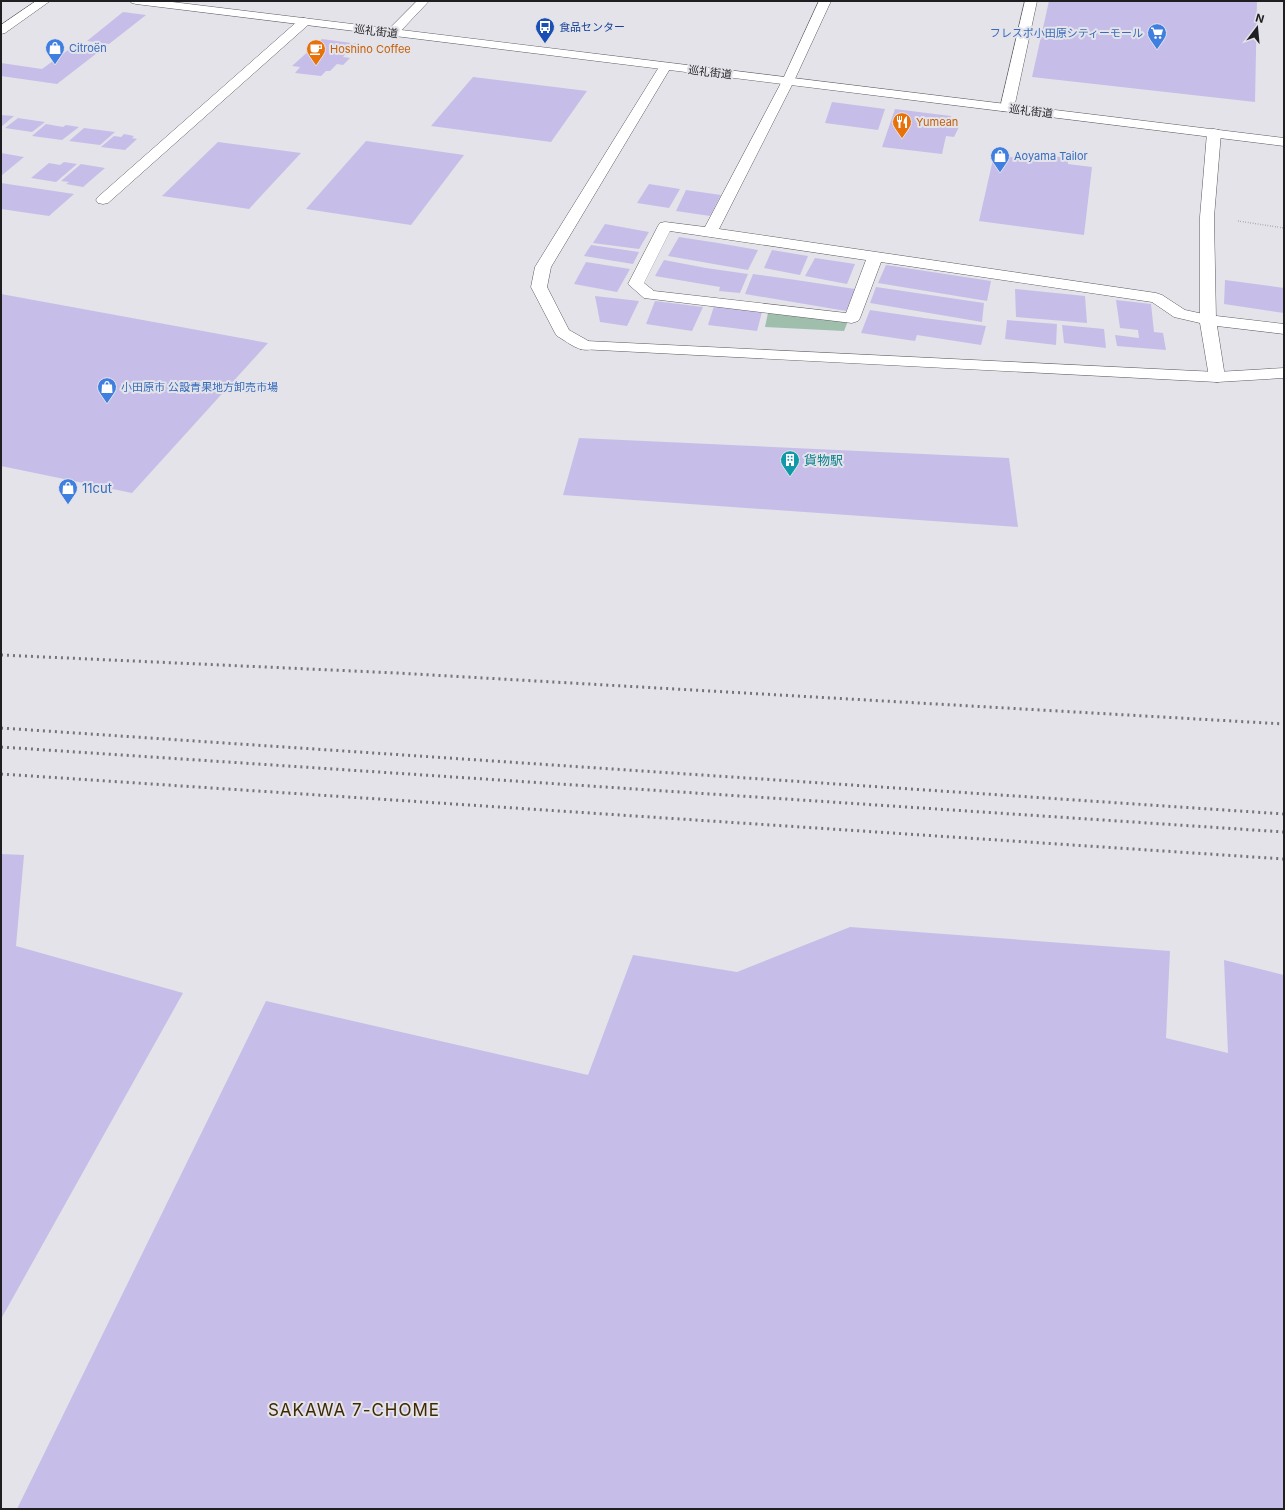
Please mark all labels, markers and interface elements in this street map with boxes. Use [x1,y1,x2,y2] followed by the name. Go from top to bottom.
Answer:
[1237,8,1277,48] north arrow
[1254,11,1266,26] text: N
[534,16,556,44] bus stop icon: 食品センター
[559,20,625,34] place label: 食品センター
[353,21,399,41] street label: 巡礼街道
[1146,22,1168,50] supermarket icon: フレスポ小田原シティーモール
[990,26,1143,40] place label: フレスポ小田原シティーモール
[44,37,66,65] shop icon: Citroën
[305,38,327,66] cafe icon: Hoshino Coffee
[69,41,107,55] place label: Citroën
[330,42,411,56] place label: Hoshino Coffee
[687,62,733,82] street label: 巡礼街道
[1008,101,1054,121] street label: 巡礼街道
[891,111,913,139] restaurant icon: Yumean
[916,115,958,129] place label: Yumean
[989,145,1011,173] shop icon: Aoyama Tailor
[1014,149,1088,163] place label: Aoyama Tailor
[96,376,118,404] shop icon: 小田原市 公設青果地方卸売市場
[121,380,278,394] place label: 小田原市 公設青果地方卸売市場
[779,449,801,477] building icon: 貨物駅
[804,452,843,468] place label: 貨物駅
[57,477,79,505] shop icon: 11cut
[82,480,112,496] place label: 11cut
[268,1400,440,1420] district label: SAKAWA 7-CHOME

